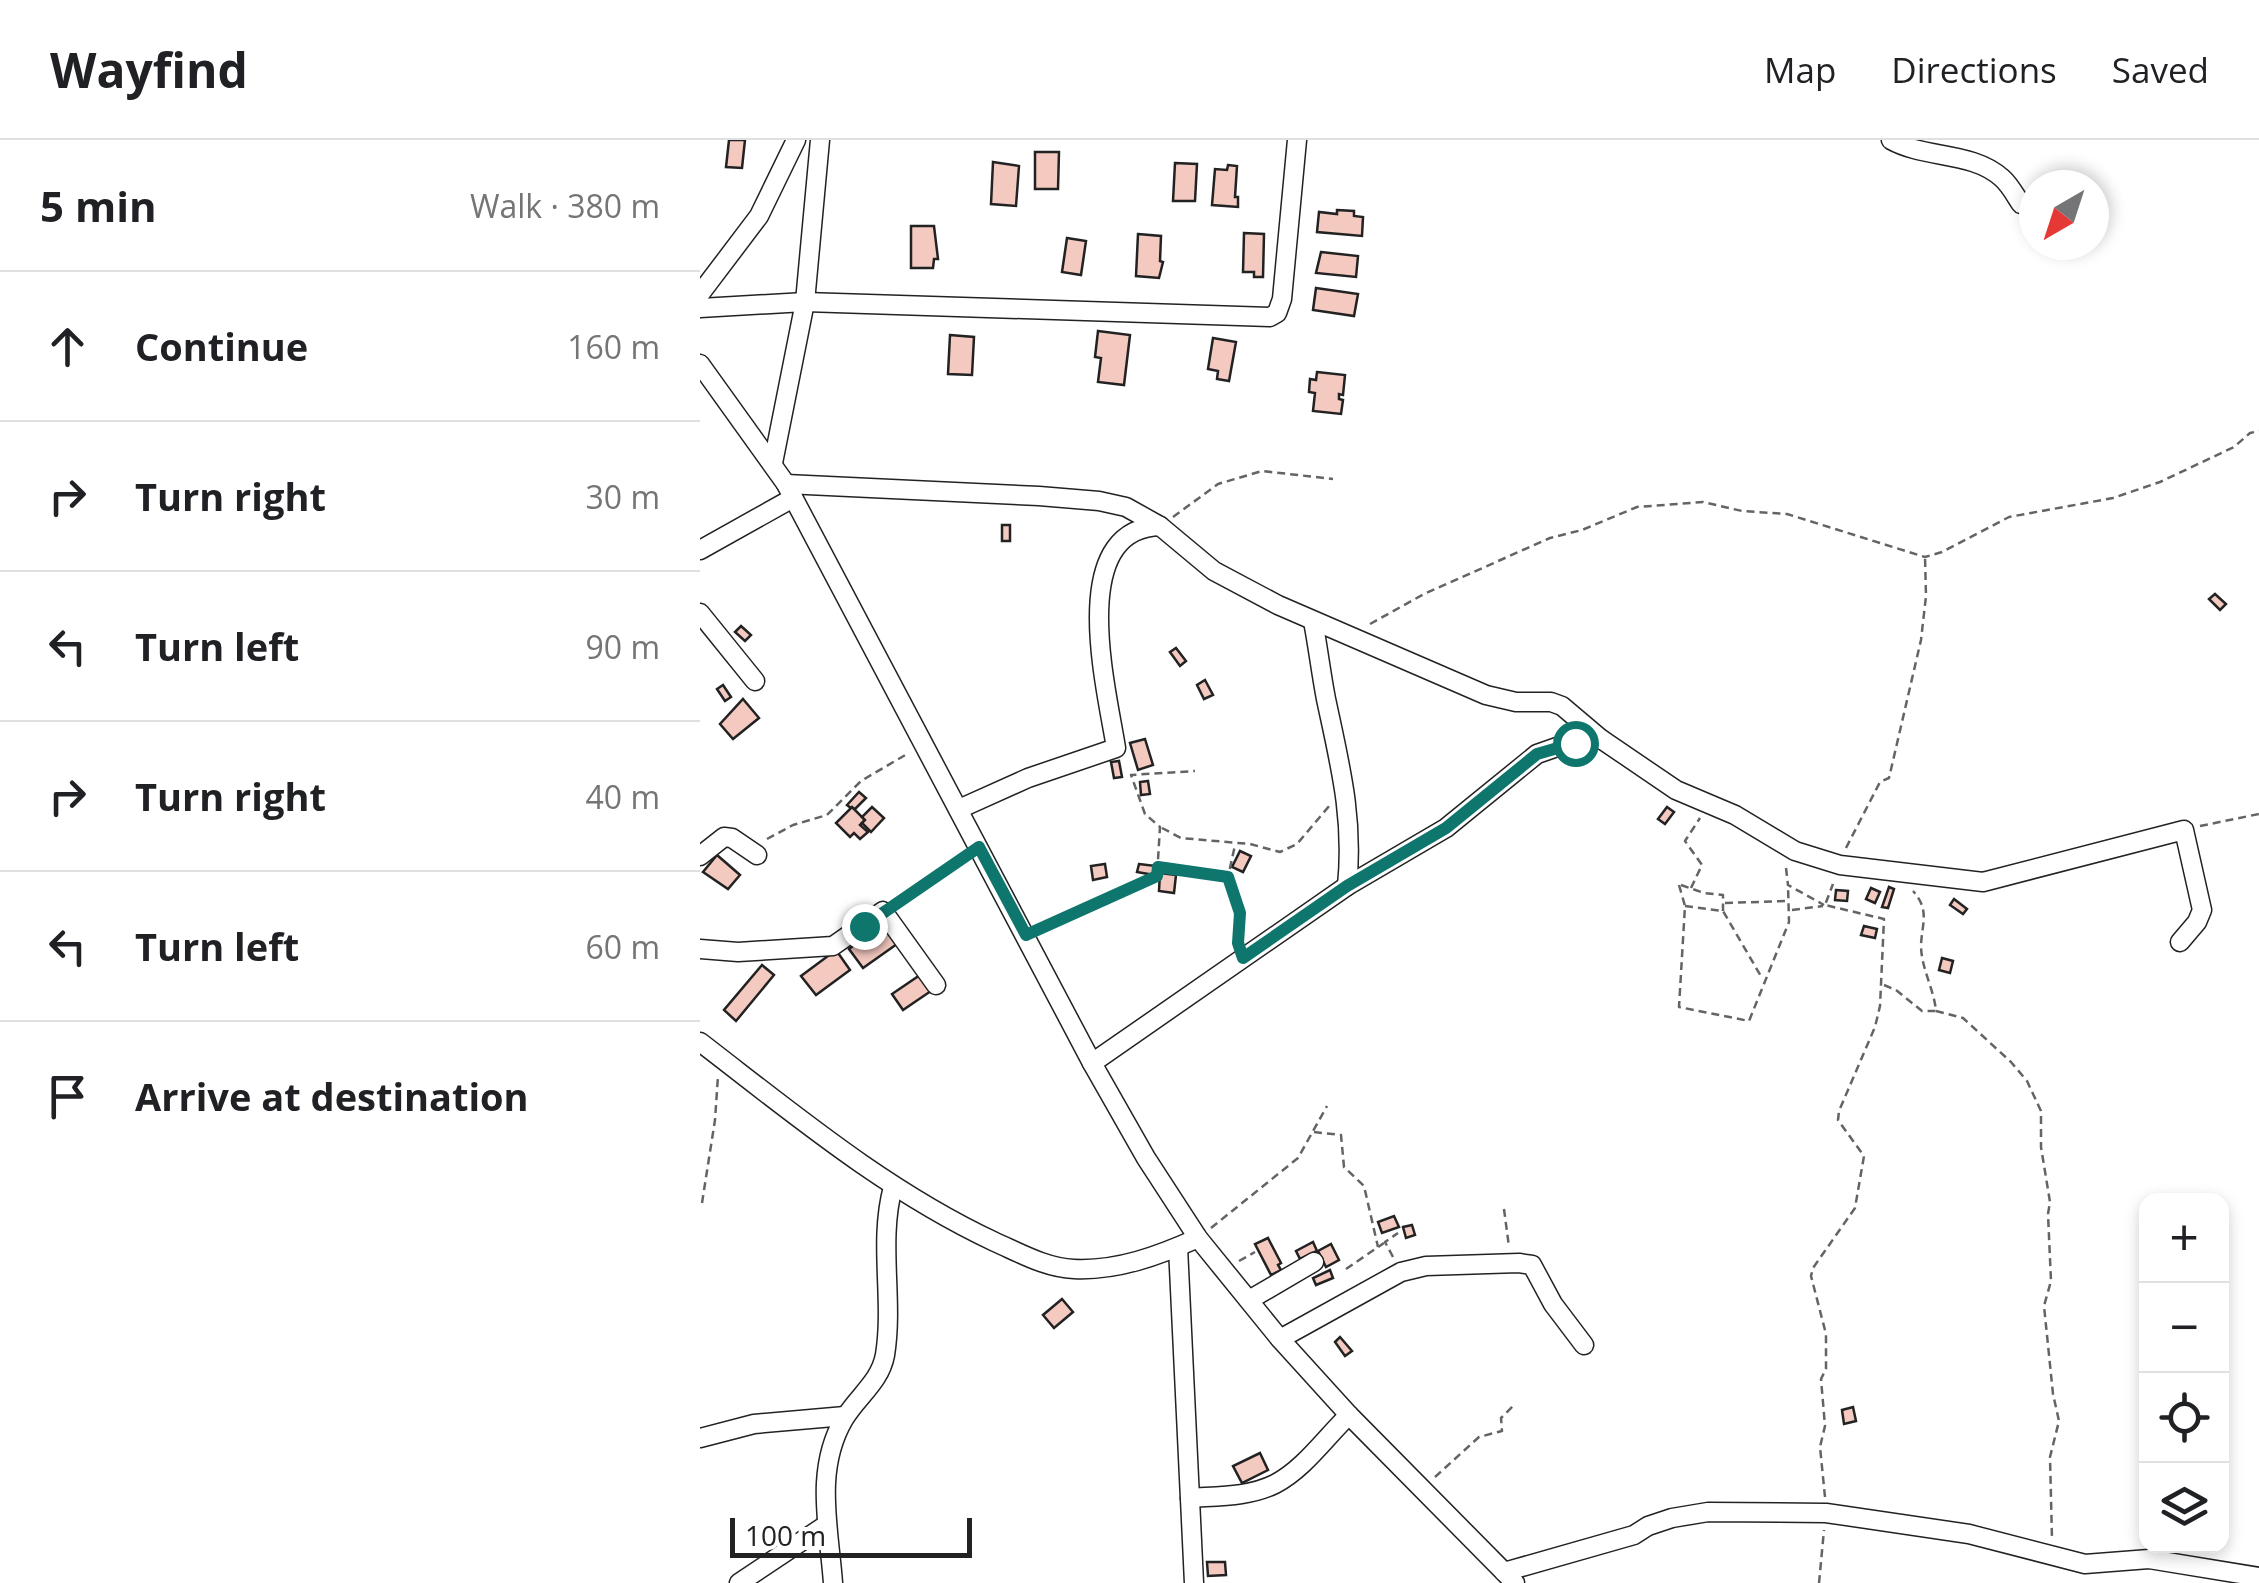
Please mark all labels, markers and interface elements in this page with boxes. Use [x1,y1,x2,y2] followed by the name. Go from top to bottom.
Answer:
[50,37,248,102] text: Wayfind
[1764,46,1836,93] text: Map
[1891,46,2057,93] text: Directions
[2112,46,2209,93] text: Saved
[2019,170,2109,260] north arrow
[40,177,157,234] text: 5 min
[470,184,660,227] text: Walk · 380 m
[40,319,95,374] icon: ahead
[135,320,308,372] text: Continue
[567,325,660,368] text: 160 m
[40,469,95,524] icon: right
[135,470,326,522] text: Turn right
[585,475,660,518] text: 30 m
[40,619,95,674] icon: left
[135,620,299,672] text: Turn left
[585,625,660,668] text: 90 m
[1553,721,1599,767] route start
[40,769,95,824] icon: right
[135,770,326,822] text: Turn right
[585,775,660,818] text: 40 m
[842,904,888,950] route end
[40,919,95,974] icon: left
[135,920,299,972] text: Turn left
[585,925,660,968] text: 60 m
[40,1069,95,1124] icon: arrive
[135,1070,529,1122] text: Arrive at destination
[2139,1193,2229,1553] map controls
[2139,1193,2229,1283] button: +
[2139,1283,2229,1373] button: −
[2139,1373,2229,1463] button: locate
[2139,1463,2229,1553] button: layers
[730,1513,972,1558] scale bar
[745,1516,826,1554] text: 100 m

